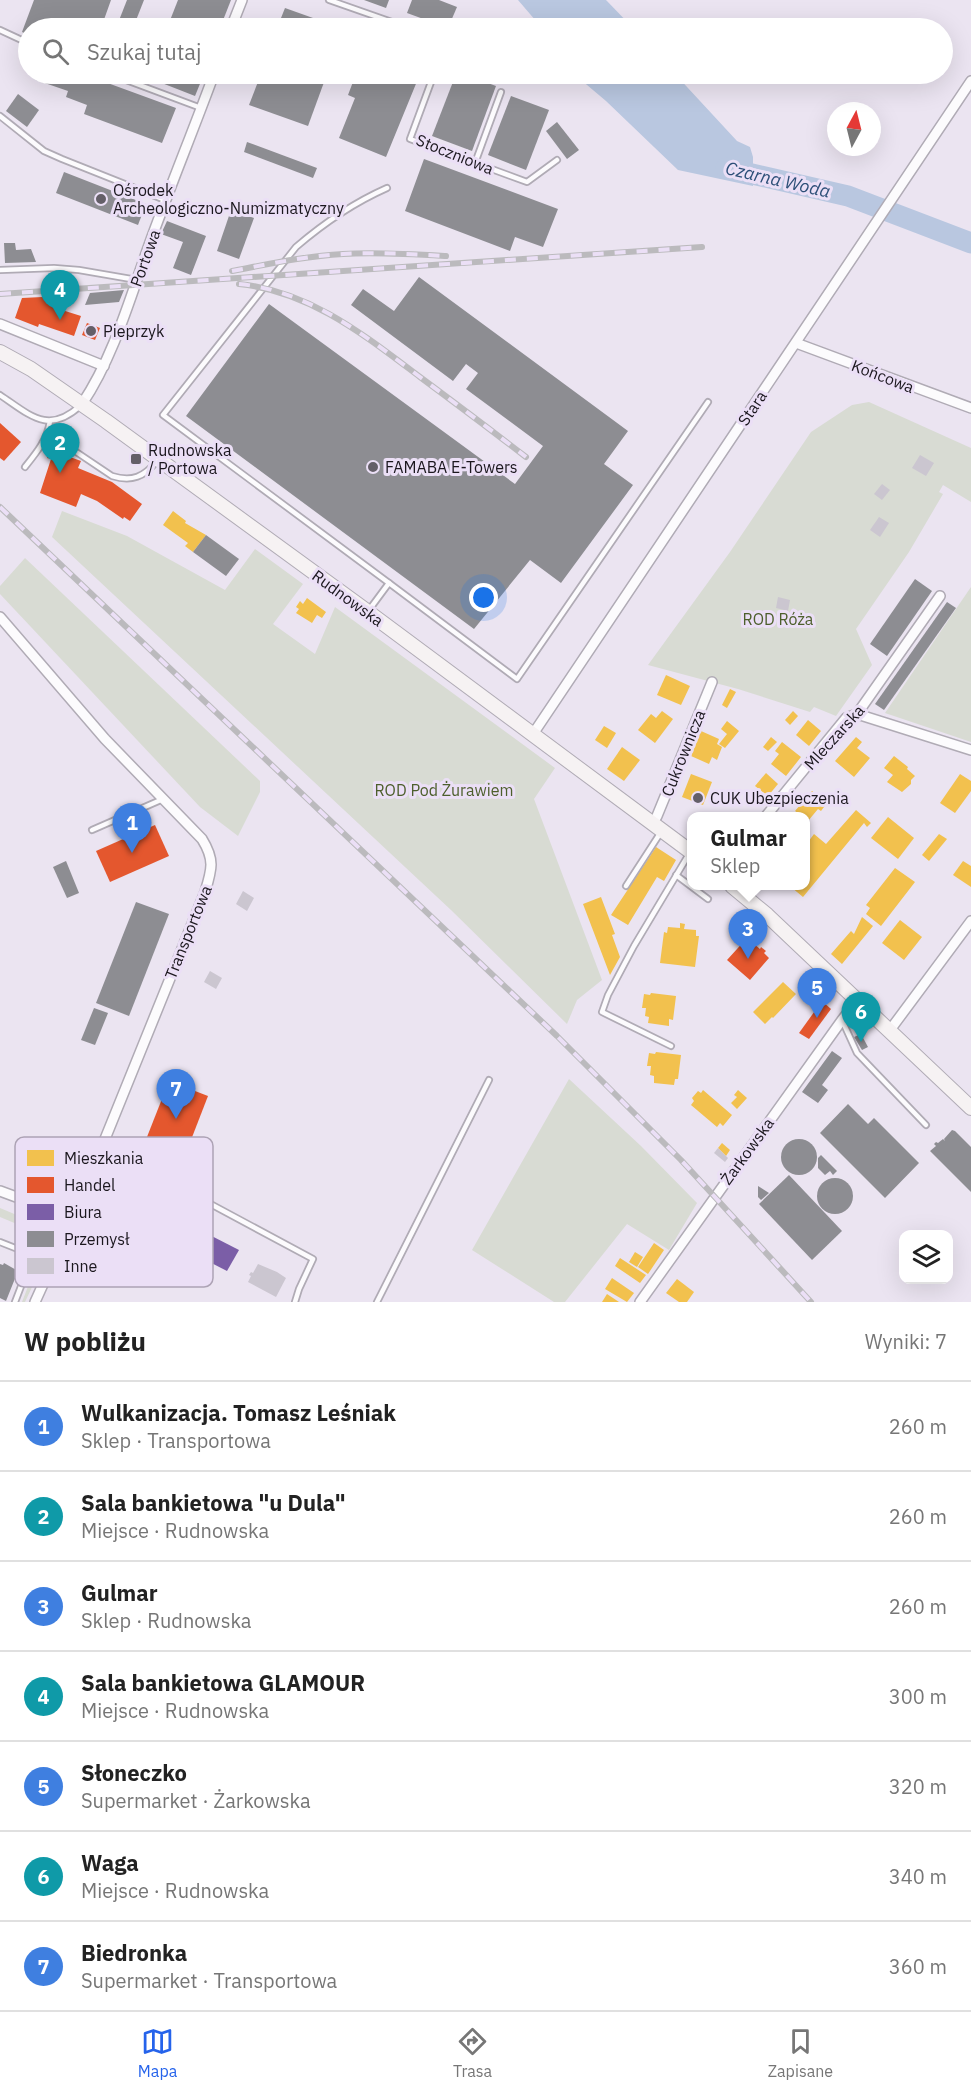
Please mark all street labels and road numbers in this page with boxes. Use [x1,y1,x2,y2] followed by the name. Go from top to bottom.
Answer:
[413,129,497,179] street label: Stoczniowa
[125,226,165,289] street label: Portowa
[849,355,917,397] street label: Końcowa
[733,386,771,429] street label: Stara
[308,565,388,631] street label: Rudnowska
[800,700,869,774] street label: Mleczarska
[657,706,710,799] street label: Cukrownicza
[160,882,216,982] street label: Transportowa
[716,1113,778,1188] street label: Żarkowska

